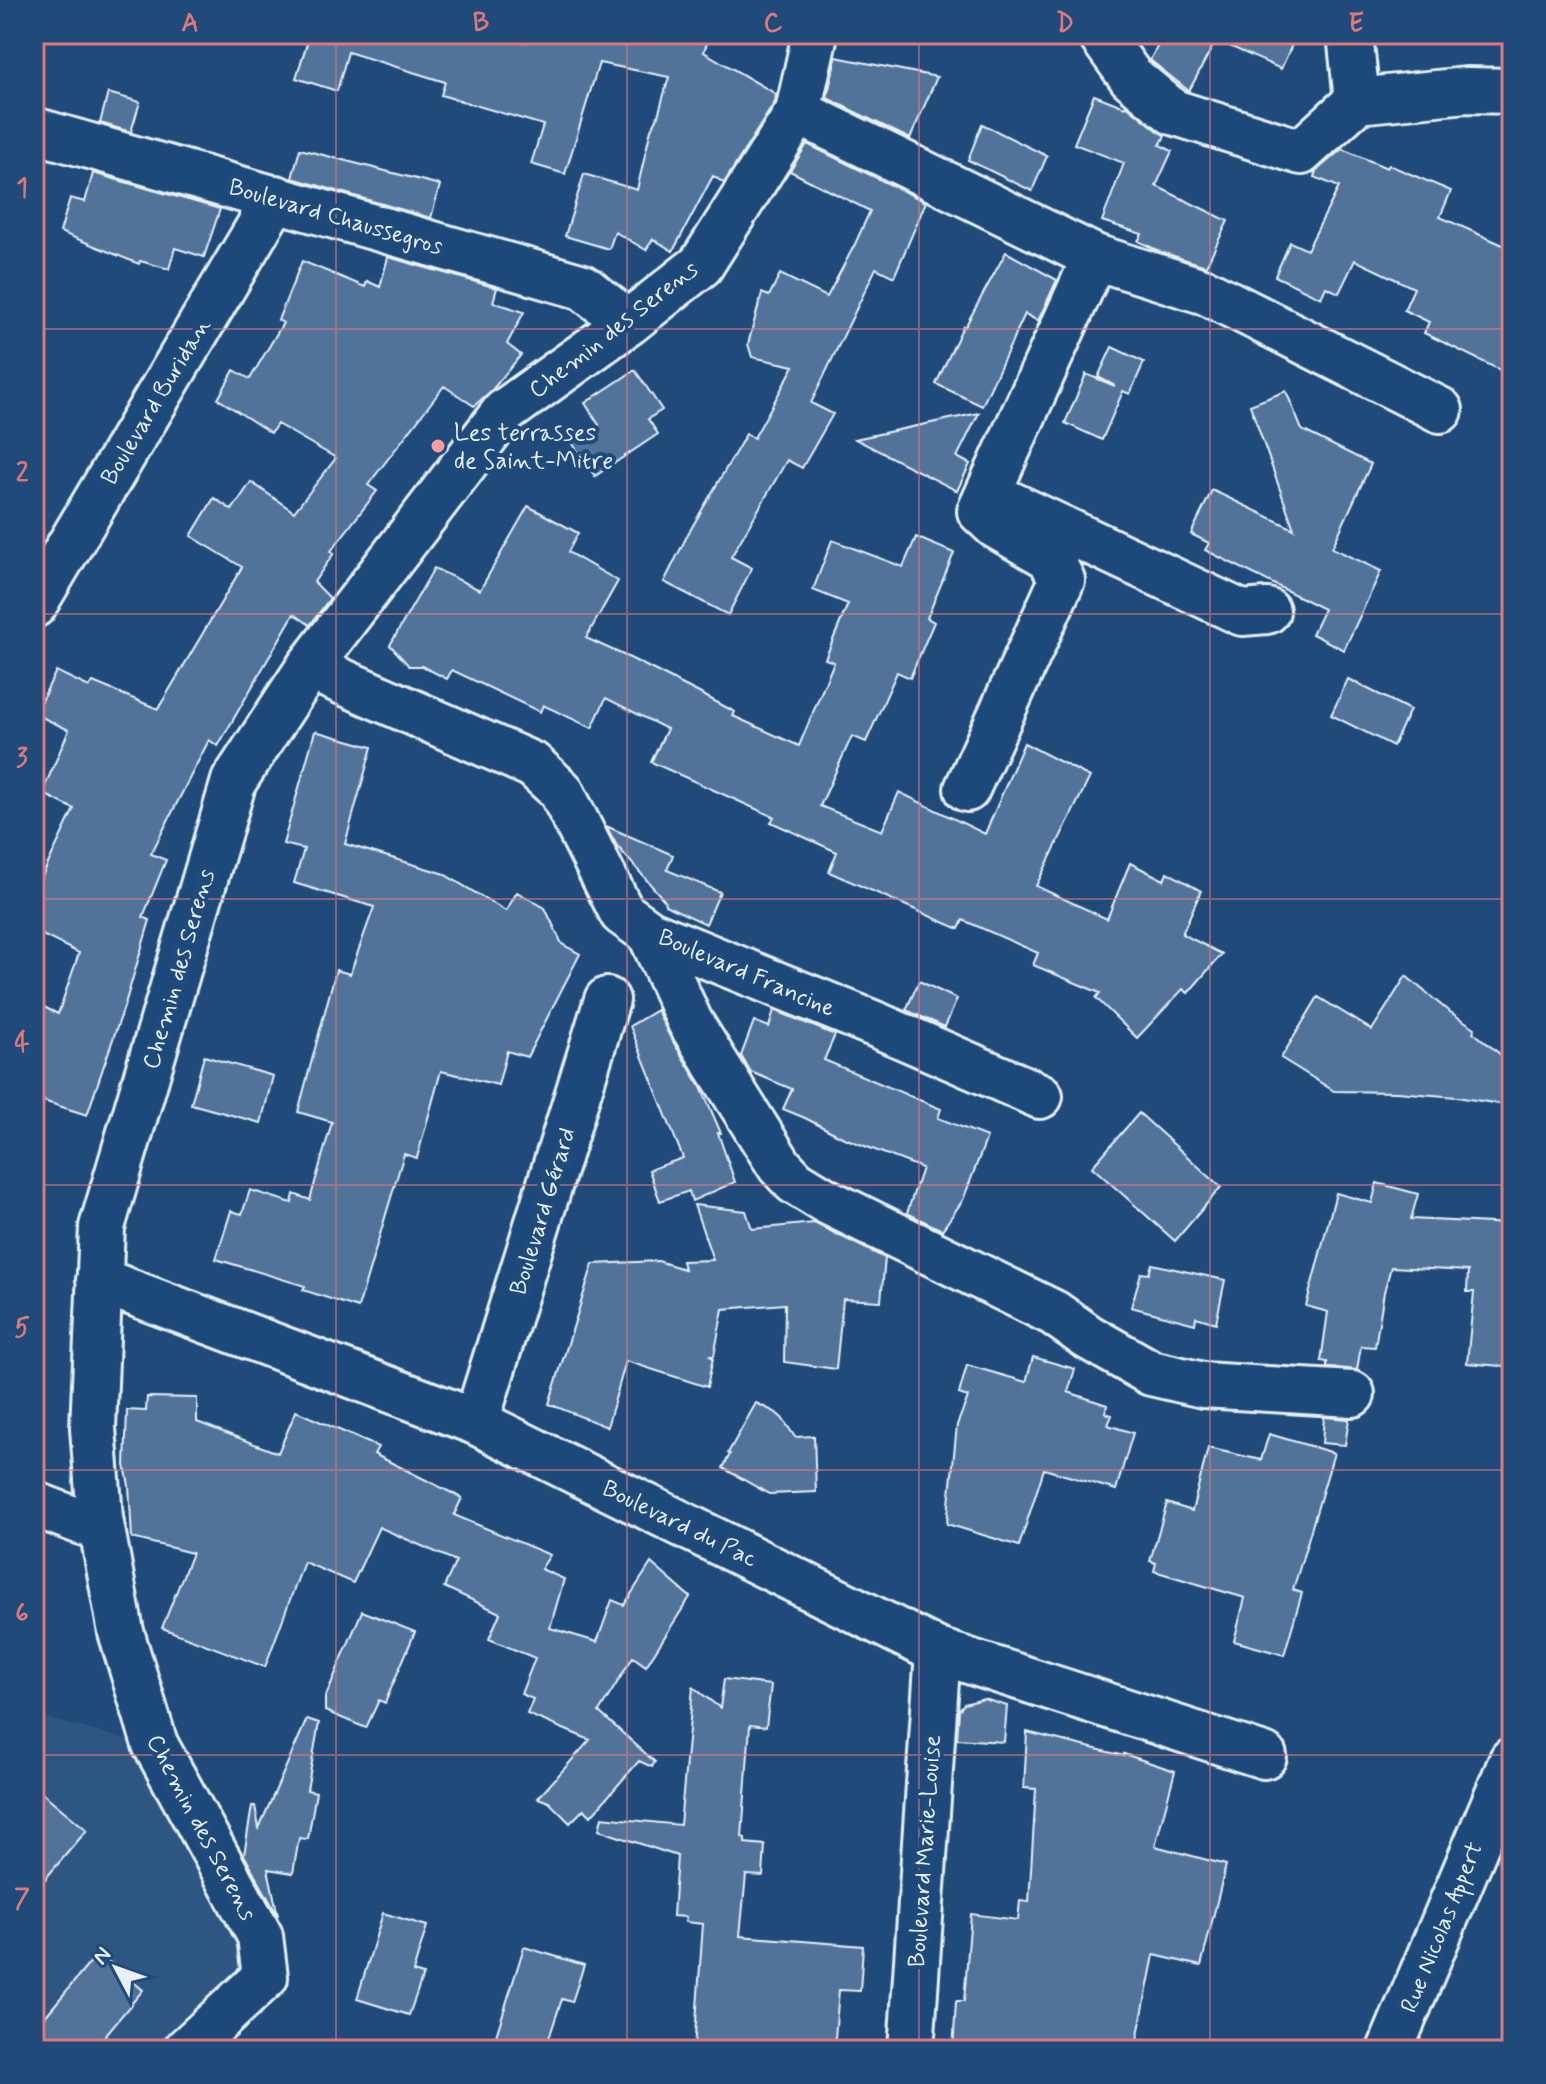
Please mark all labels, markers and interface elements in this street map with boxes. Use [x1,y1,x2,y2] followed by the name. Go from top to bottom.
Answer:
[181,7,199,41] text: A
[473,7,489,41] text: B
[764,7,783,41] text: C
[1056,7,1074,41] text: D
[1348,7,1364,41] text: E
[16,172,28,206] text: 1
[225,172,447,263] street label: Boulevard Chaussegros
[523,254,705,406] street label: Chemin des Serens
[94,313,218,491] street label: Boulevard Buridan
[454,418,613,477] place label: Les terrasses de Saint-Mitre
[429,437,447,455] marker: Les terrasses de Saint-Mitre
[16,457,29,491] text: 2
[16,742,28,776] text: 3
[136,865,223,1073] street label: Chemin des Serens
[653,922,839,1025] street label: Boulevard Francine
[14,1027,30,1061] text: 4
[503,1124,584,1299] street label: Boulevard Gérard
[14,1312,30,1346] text: 5
[597,1473,762,1575] street label: Boulevard du Pac
[15,1597,29,1631] text: 6
[138,1729,263,1927] street label: Chemin des Serens
[902,1734,949,1968] street label: Boulevard Marie-Louise
[1394,1838,1494,2019] street label: Rue Nicolas Appert
[14,1883,30,1917] text: 7
[76,1928,156,2008] north arrow
[87,1941,118,1971] text: N

